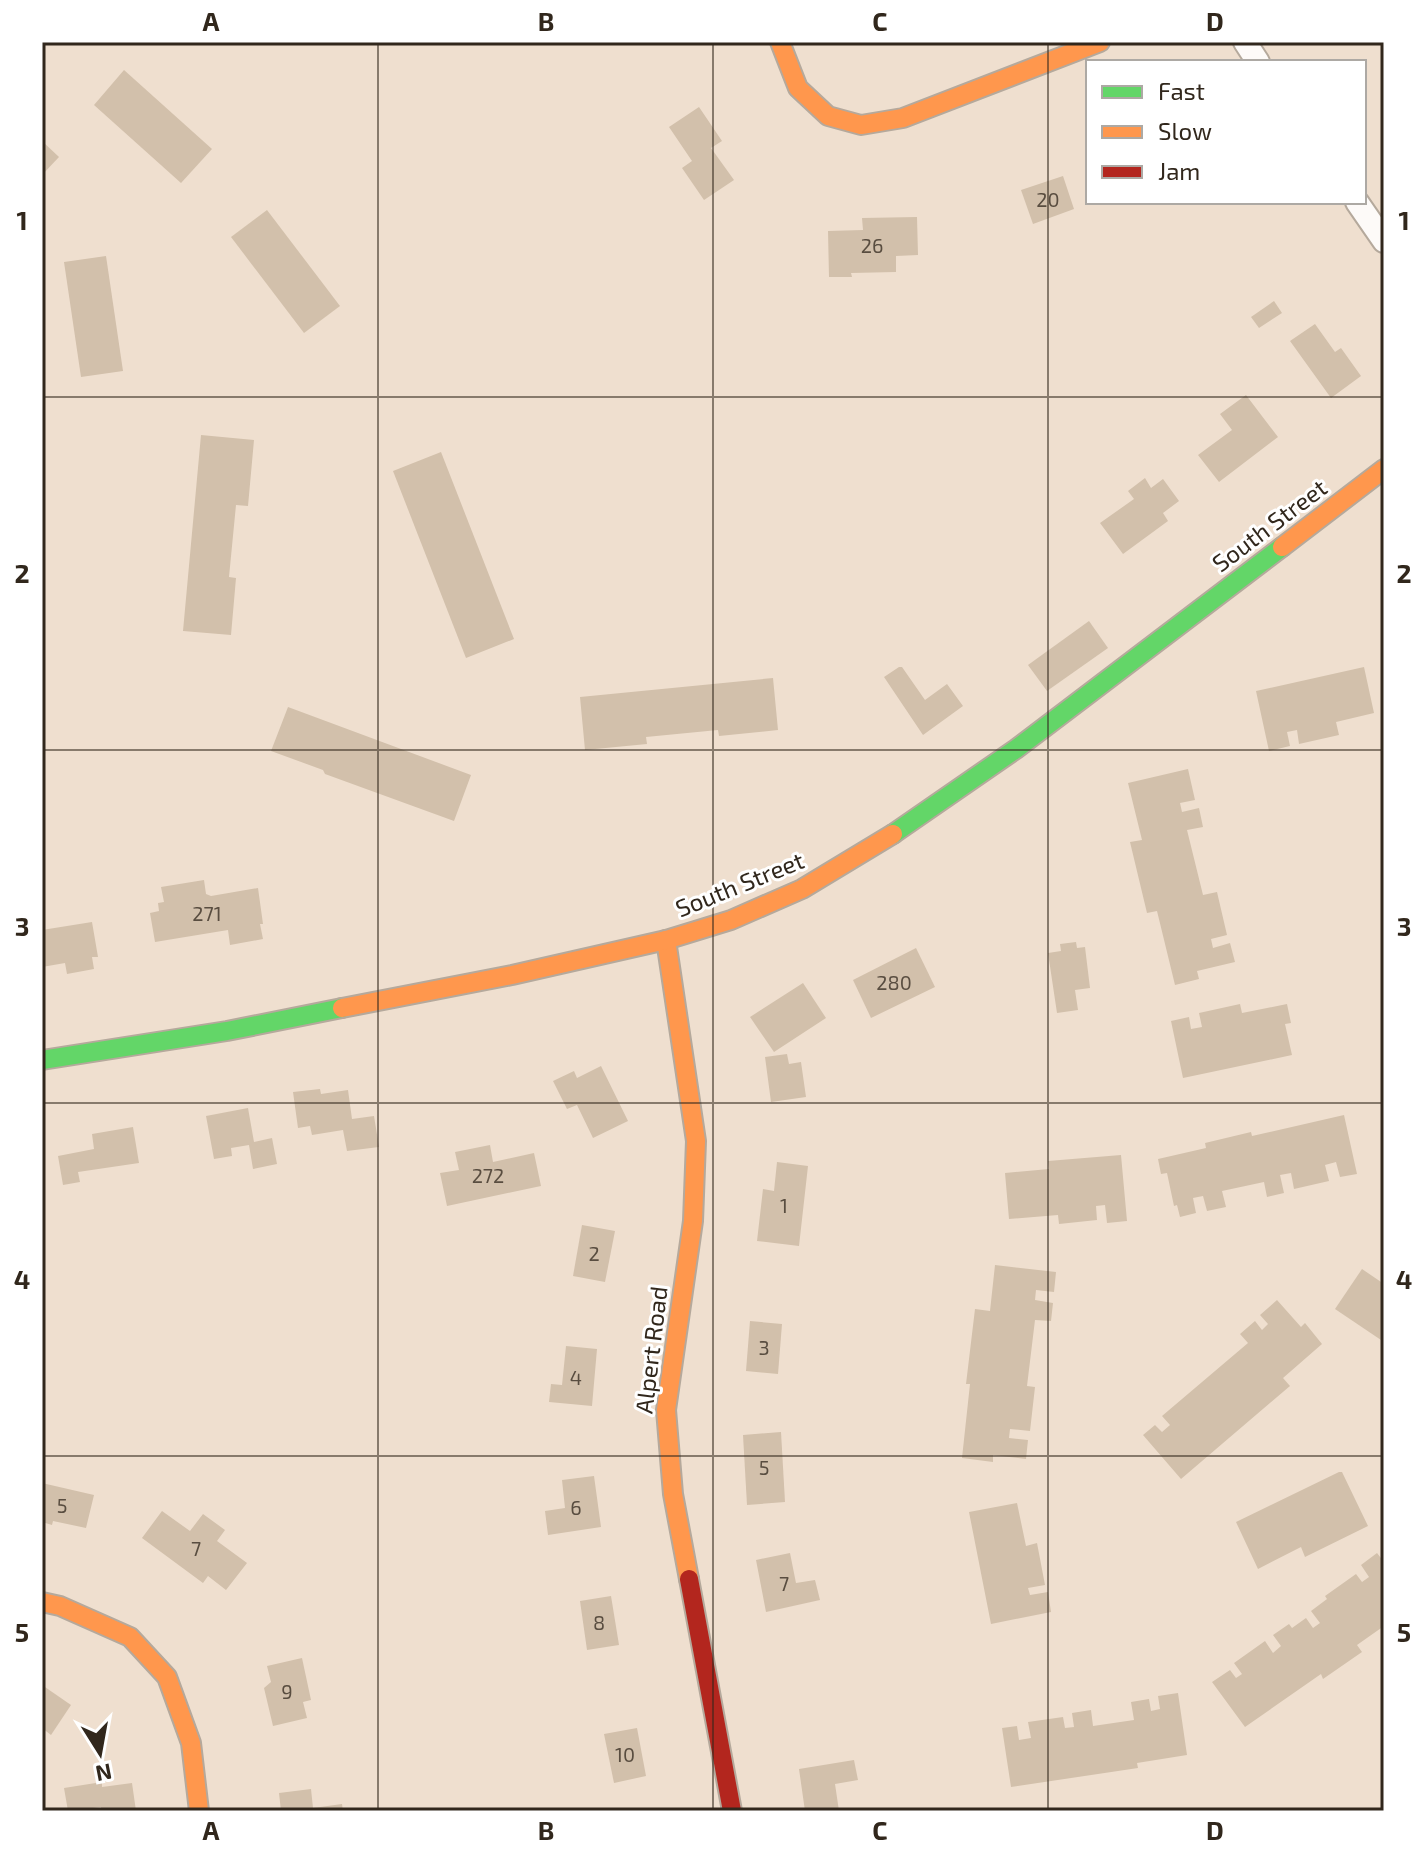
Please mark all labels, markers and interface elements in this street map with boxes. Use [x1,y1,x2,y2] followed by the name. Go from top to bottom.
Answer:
[203,5,220,36] text: A
[538,5,554,36] text: B
[872,5,888,36] text: C
[1206,5,1224,36] text: D
[1086,60,1366,204] legend
[1158,76,1205,105] text: Fast
[1158,116,1212,145] text: Slow
[1158,156,1200,185] text: Jam
[1036,187,1060,211] house number: 20
[16,204,28,235] text: 1
[1398,204,1410,235] text: 1
[861,233,883,257] house number: 26
[1206,472,1332,577] street label: South Street
[14,557,30,588] text: 2
[1396,557,1412,588] text: 2
[671,845,808,923] street label: South Street
[192,901,222,925] house number: 271
[15,910,29,941] text: 3
[1397,910,1411,941] text: 3
[876,970,912,994] house number: 280
[472,1163,504,1187] house number: 272
[780,1193,788,1217] house number: 1
[588,1241,600,1265] house number: 2
[14,1263,30,1294] text: 4
[1396,1263,1412,1294] text: 4
[628,1284,673,1415] street label: Alpert Road
[758,1335,770,1359] house number: 3
[570,1365,582,1389] house number: 4
[759,1455,769,1479] house number: 5
[57,1493,67,1517] house number: 5
[570,1495,582,1519] house number: 6
[191,1536,201,1560] house number: 7
[779,1571,789,1595] house number: 7
[593,1610,605,1634] house number: 8
[15,1616,29,1647] text: 5
[1397,1616,1411,1647] text: 5
[281,1679,293,1703] house number: 9
[60,1713,140,1793] north arrow
[615,1742,635,1766] house number: 10
[94,1759,114,1788] text: N
[203,1814,220,1845] text: A
[538,1814,554,1845] text: B
[872,1814,888,1845] text: C
[1206,1814,1224,1845] text: D

